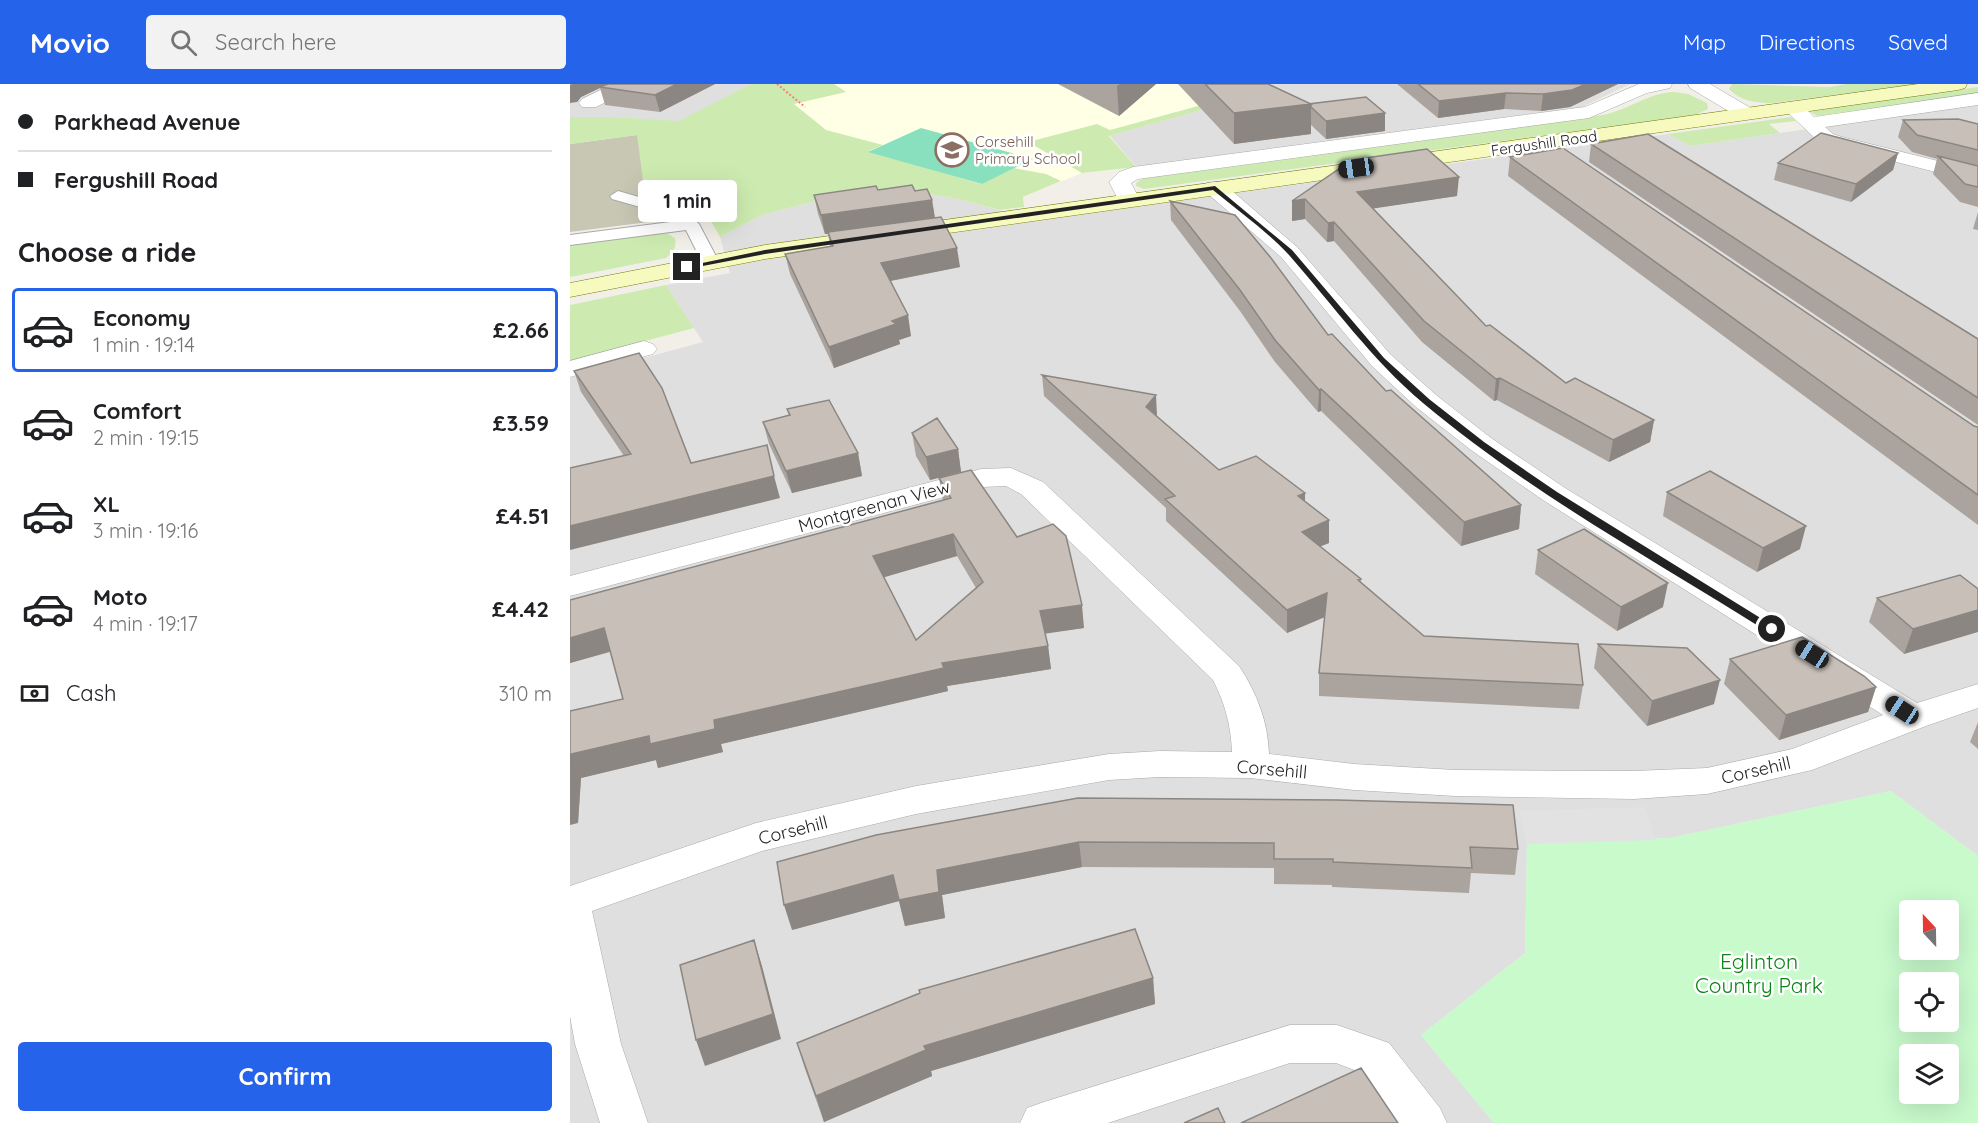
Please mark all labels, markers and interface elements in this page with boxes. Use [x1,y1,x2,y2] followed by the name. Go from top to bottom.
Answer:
[146,15,566,69] search box
[30,25,110,60] text: Movio
[167,26,200,59] icon: search
[215,28,337,56] text: Search here
[1683,29,1726,55] text: Map
[1759,29,1855,55] text: Directions
[1888,29,1948,55] text: Saved
[54,108,240,136] text: Parkhead Avenue
[1490,126,1598,160] street label: Fergushill Road
[934,132,970,168] school or university icon: Corsehill Primary School
[975,132,1080,168] place label: Corsehill Primary School
[1337,157,1375,179] car
[54,166,218,194] text: Fergushill Road
[638,180,736,222] callout: 1 min
[663,188,712,213] text: 1 min
[18,235,196,269] text: Choose a ride
[673,253,700,280] route end
[21,303,75,357] icon: car
[93,304,191,332] text: Economy
[493,316,549,344] text: £2.66
[93,332,195,357] text: 1 min · 19:14
[21,396,75,450] icon: car
[93,397,182,425] text: Comfort
[493,409,549,437] text: £3.59
[93,425,199,450] text: 2 min · 19:15
[795,475,953,537] street label: Montgreenan View
[21,489,75,543] icon: car
[93,490,120,518] text: XL
[496,502,549,530] text: £4.51
[93,518,198,543] text: 3 min · 19:16
[21,582,75,636] icon: car
[93,583,147,611] text: Moto
[492,595,549,623] text: £4.42
[93,611,198,636] text: 4 min · 19:17
[1758,615,1785,642] route start
[1792,637,1832,671] car
[18,677,51,710] icon: cash
[66,679,117,707] text: Cash
[499,681,552,706] text: 310 m
[1882,693,1922,727] car
[1719,751,1793,789] street label: Corsehill
[1236,754,1308,784] street label: Corsehill
[756,810,830,850] street label: Corsehill
[1899,900,1959,960] north arrow
[1899,900,1959,1104] map controls
[1695,948,1823,998] park label: Eglinton Country Park
[1899,972,1959,1032] button: locate
[18,1042,552,1111] button: Confirm
[1899,1044,1959,1104] button: layers

